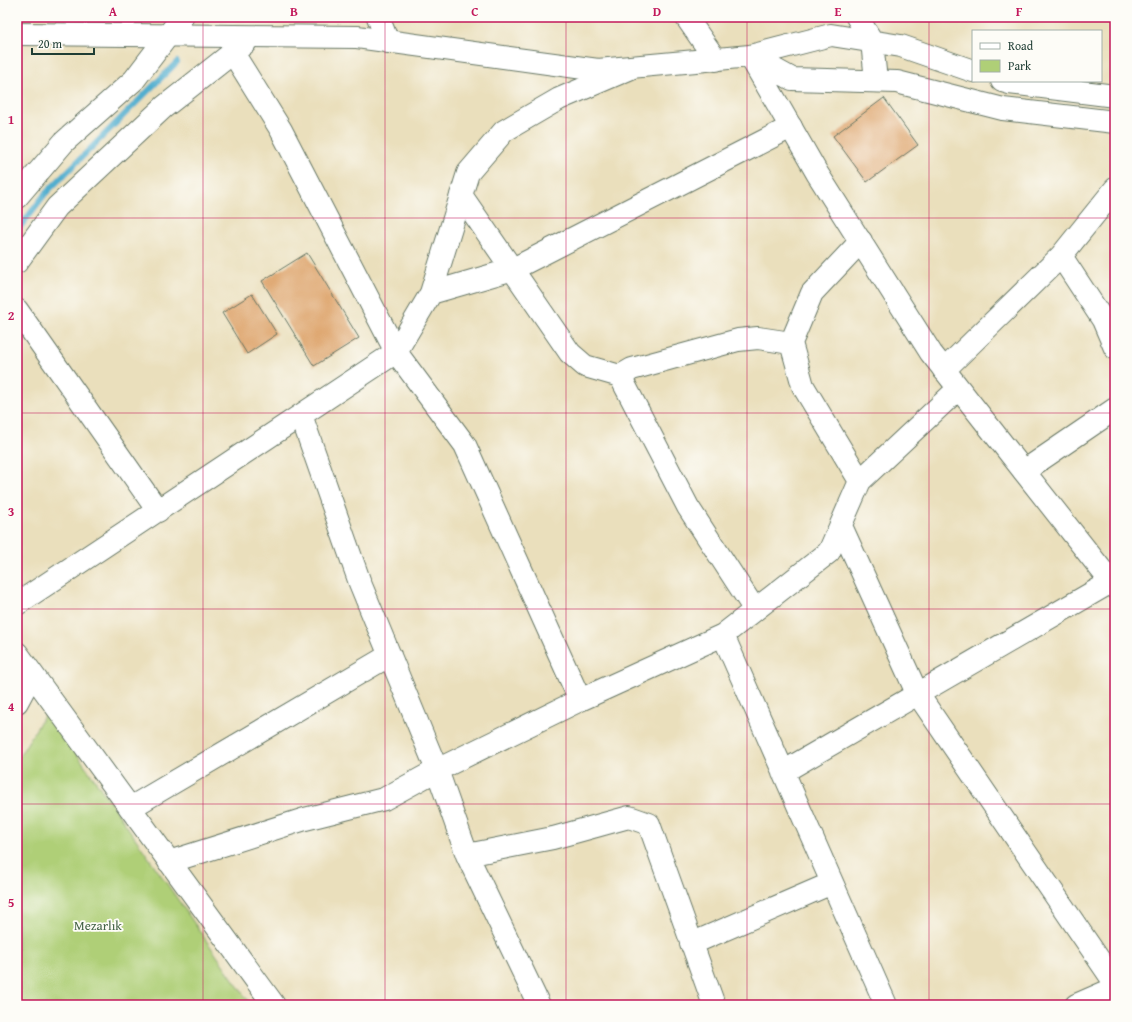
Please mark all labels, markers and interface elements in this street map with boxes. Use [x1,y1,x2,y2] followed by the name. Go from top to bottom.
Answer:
[109,2,118,21] text: A
[290,2,298,21] text: B
[471,2,479,21] text: C
[653,2,661,21] text: D
[835,2,842,21] text: E
[1016,2,1023,21] text: F
[32,30,94,56] scale bar
[972,30,1102,82] legend
[38,35,62,52] text: 20 m
[1008,37,1034,54] text: Road
[1008,57,1032,74] text: Park
[8,110,14,129] text: 1
[8,306,15,325] text: 2
[8,502,14,521] text: 3
[8,697,15,716] text: 4
[8,893,15,912] text: 5
[74,916,122,935] park label: Mezarlık

